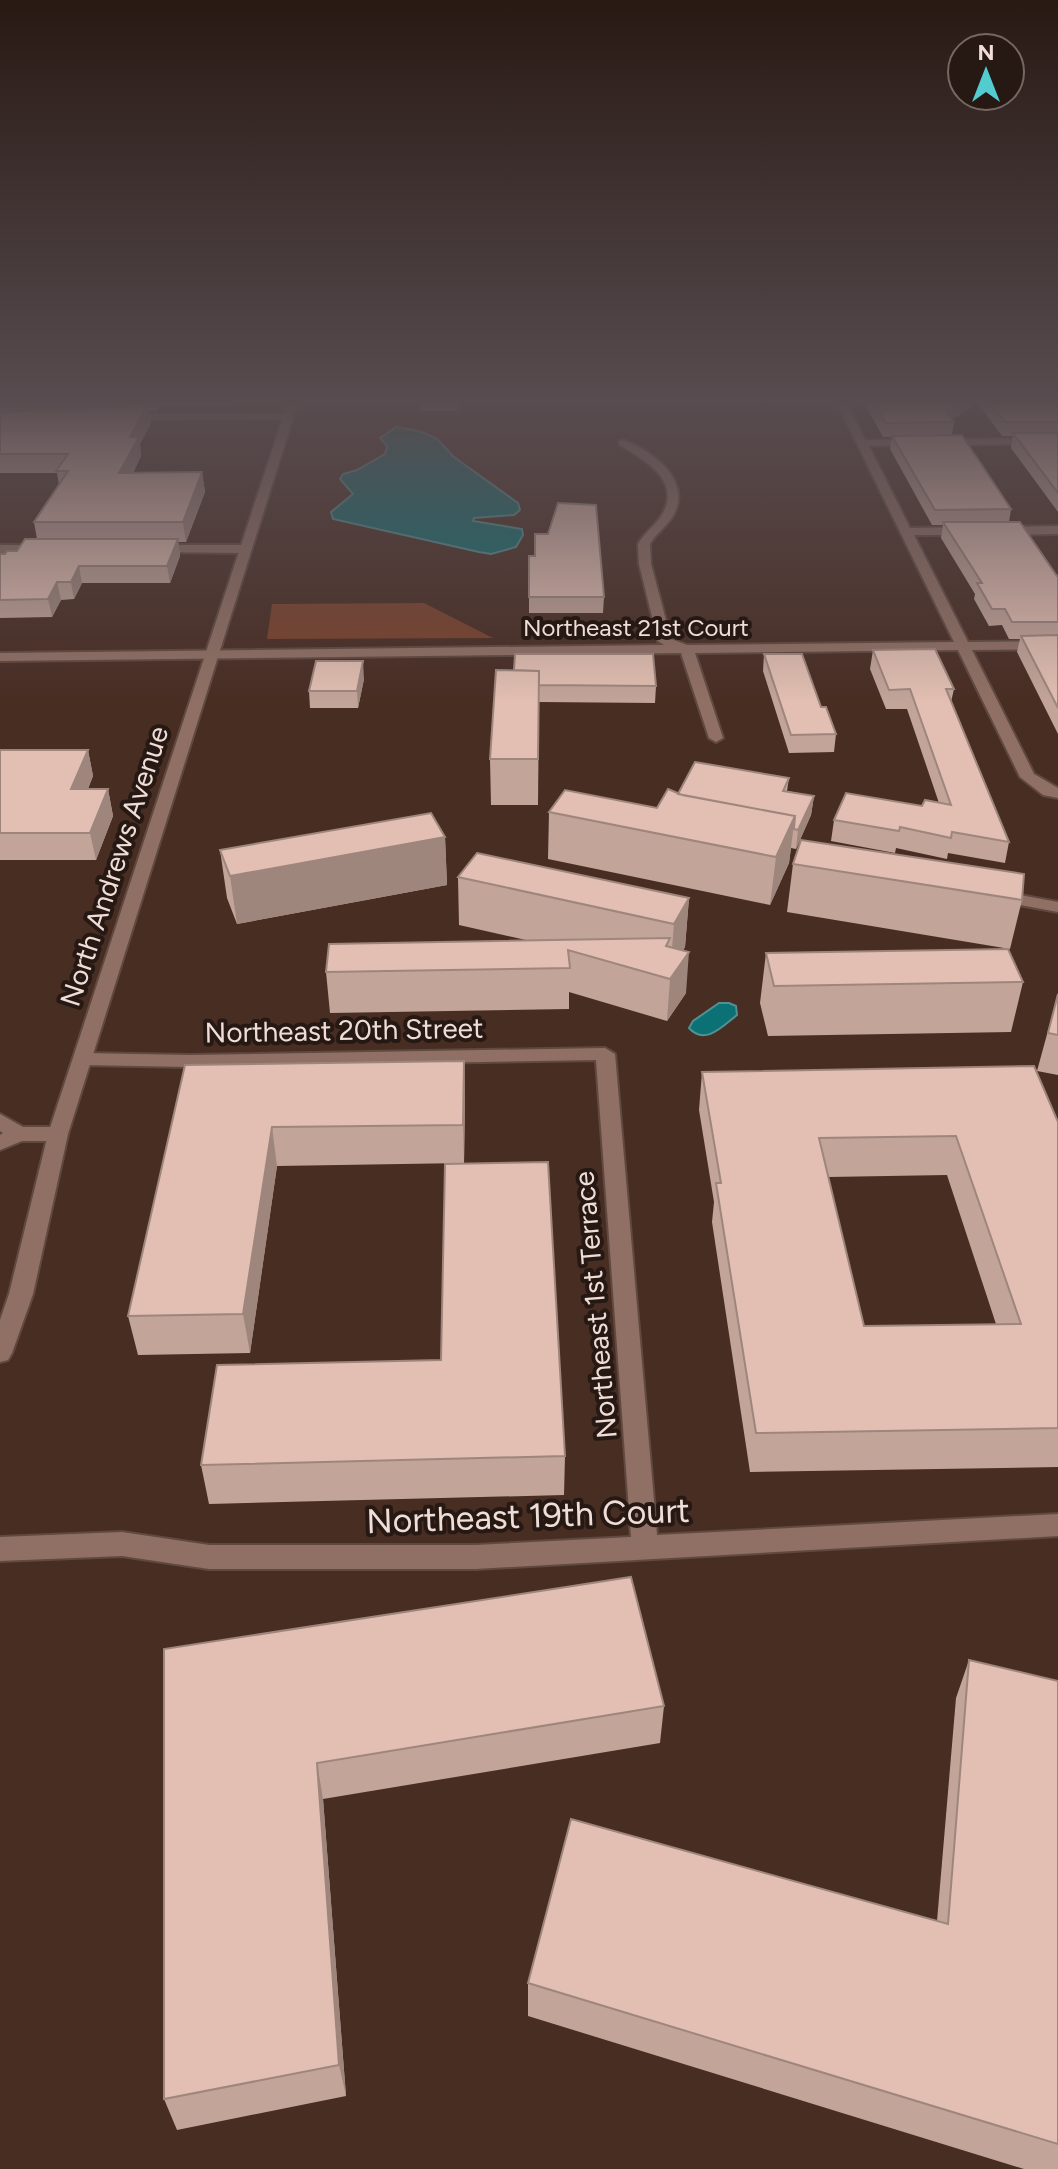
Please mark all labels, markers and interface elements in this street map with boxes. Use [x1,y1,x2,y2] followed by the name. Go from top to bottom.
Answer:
[946,32,1026,112] north arrow
[977,39,995,66] text: N
[523,613,749,642] street label: Northeast 21st Court
[53,722,175,1010] street label: North Andrews Avenue
[204,1011,484,1049] street label: Northeast 20th Street
[566,1170,624,1440] street label: Northeast 1st Terrace
[366,1490,690,1542] street label: Northeast 19th Court

